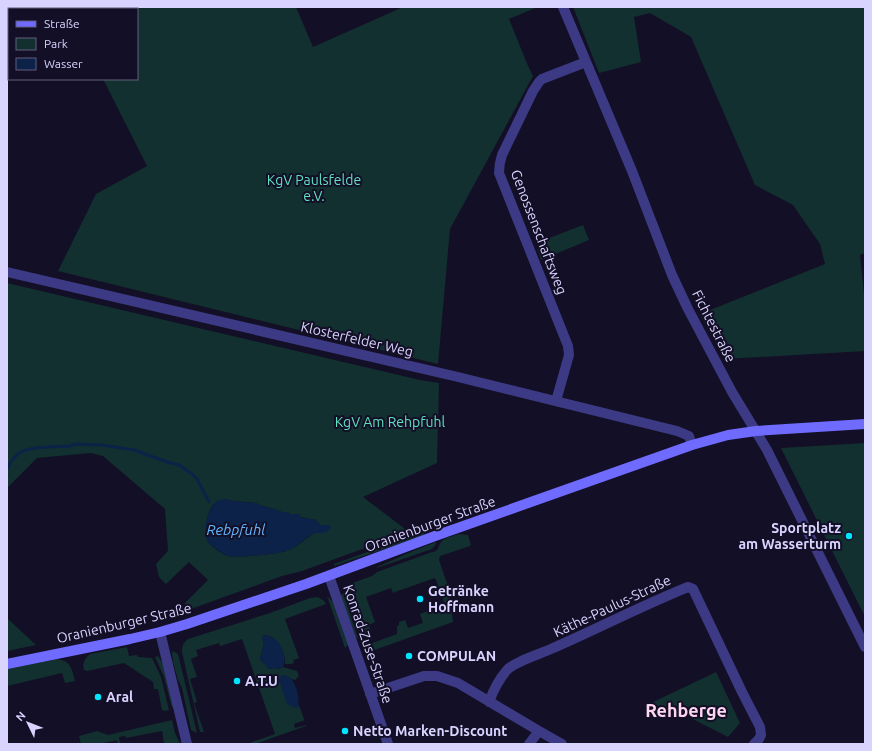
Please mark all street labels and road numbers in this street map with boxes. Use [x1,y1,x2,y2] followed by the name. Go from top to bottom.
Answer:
[508,167,570,297] street label: Genossenschaftsweg
[689,287,739,365] street label: Fichtestraße
[299,318,415,360] street label: Klosterfelder Weg
[363,493,497,555] street label: Oranienburger Straße
[551,572,673,640] street label: Käthe-Paulus-Straße
[340,583,396,705] street label: Konrad-Zuse-Straße
[55,600,193,646] street label: Oranienburger Straße

